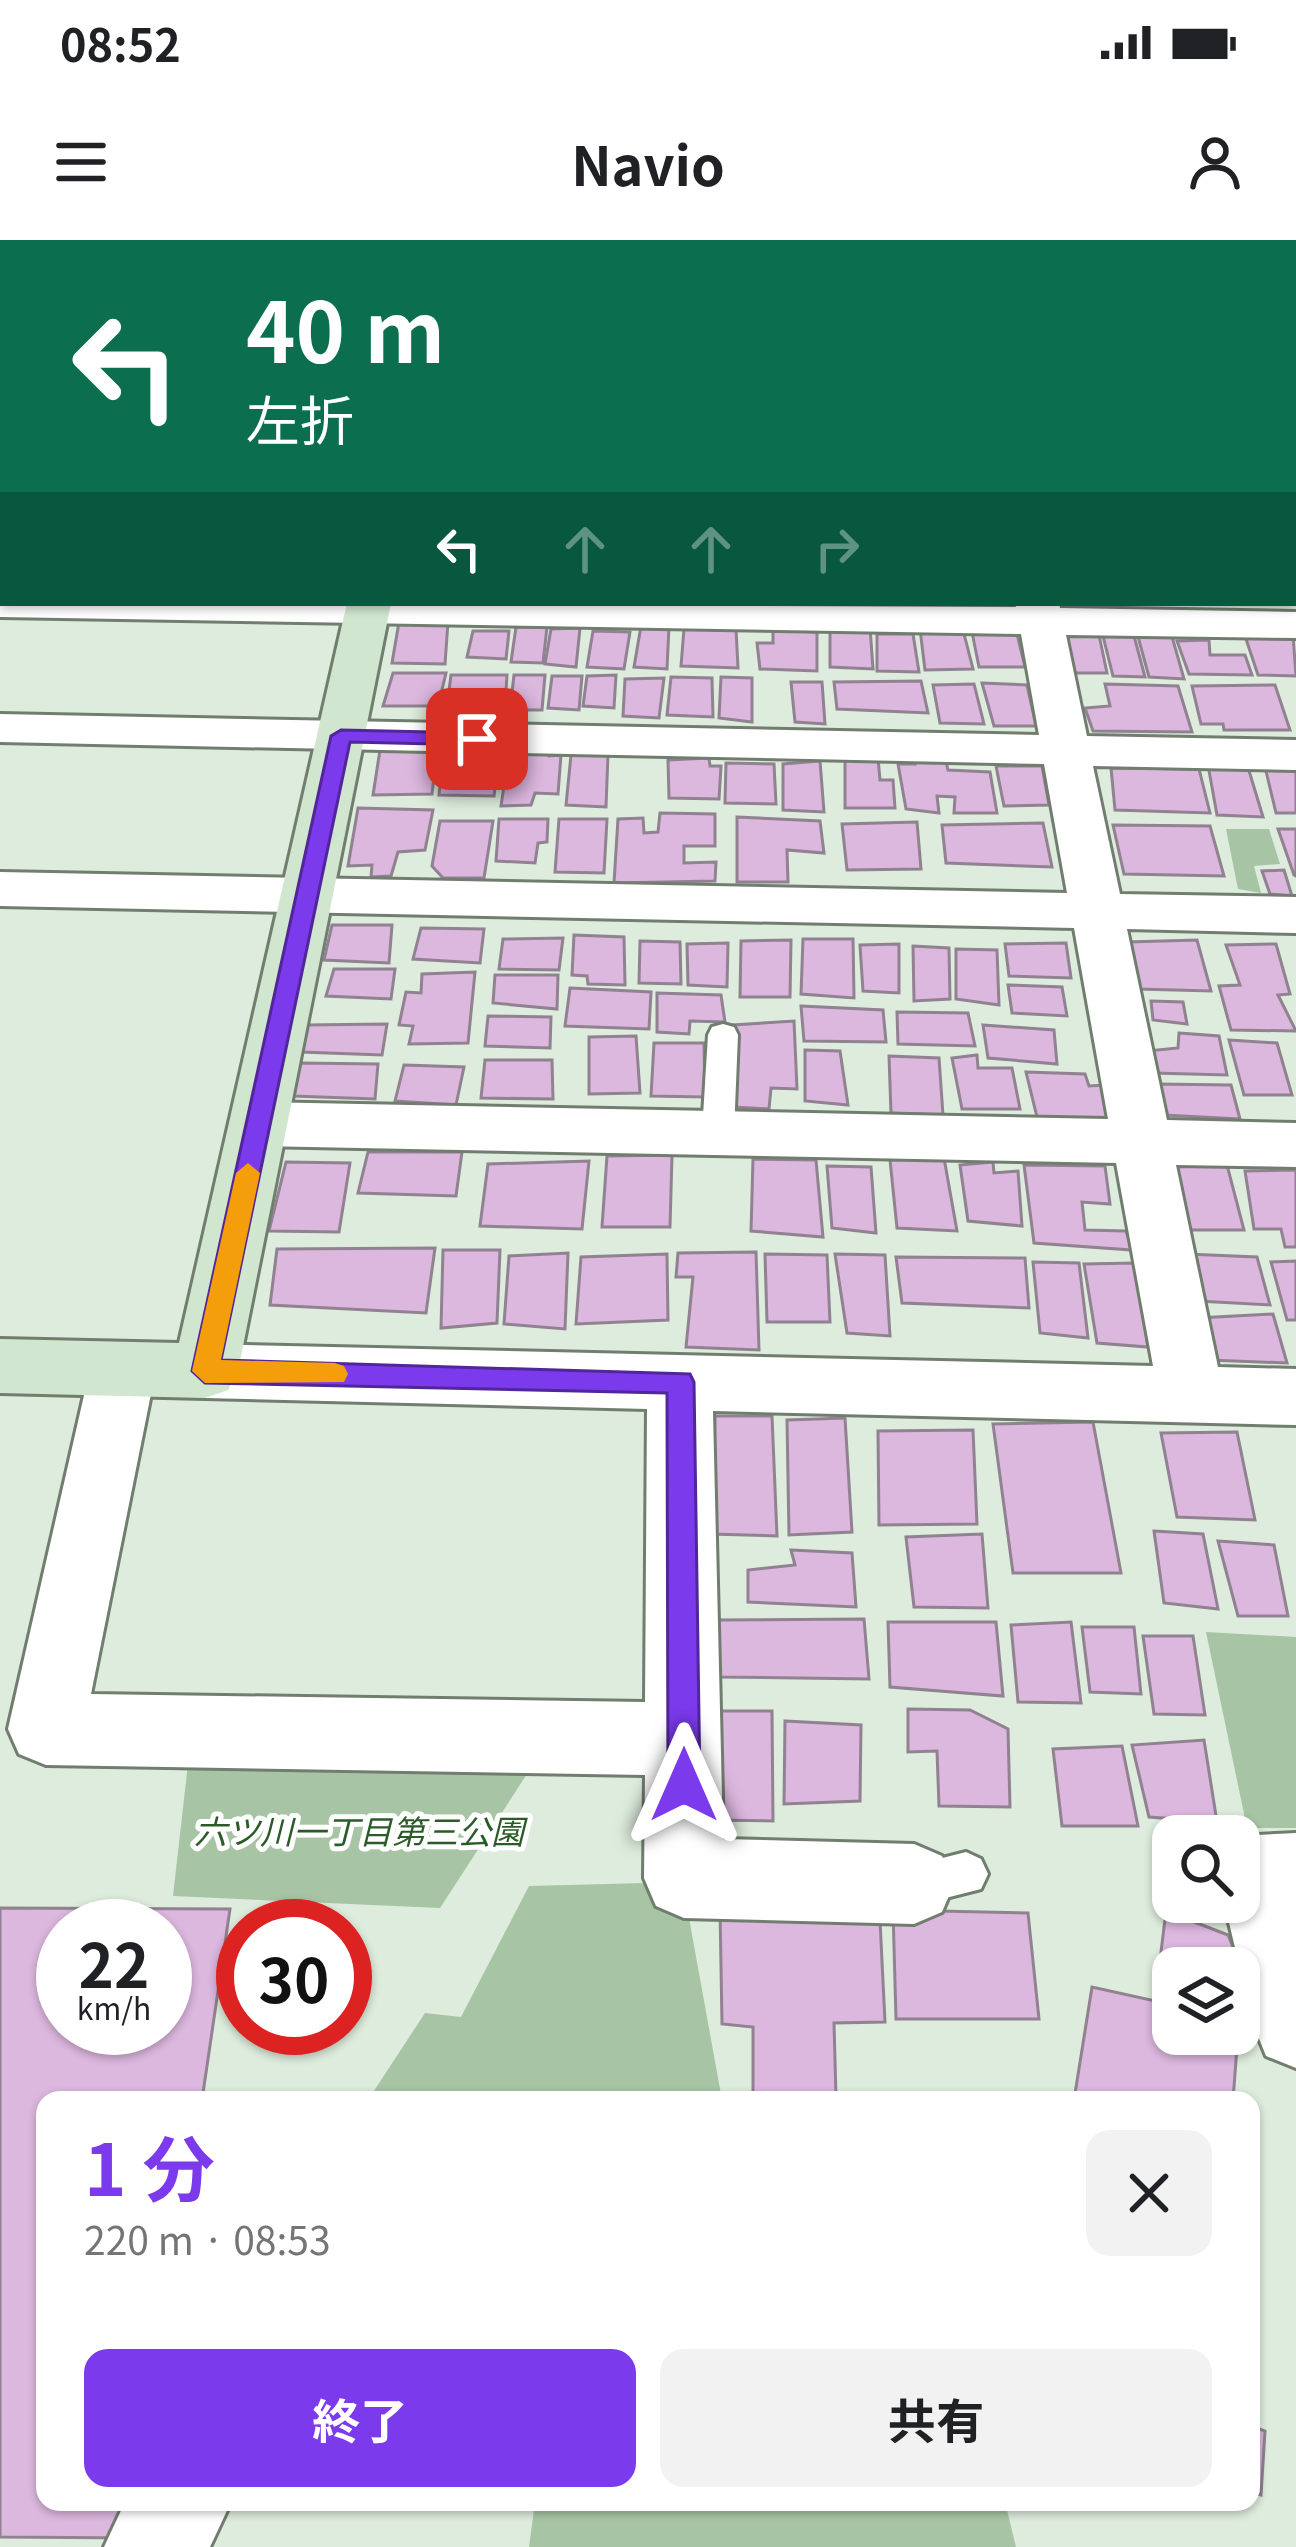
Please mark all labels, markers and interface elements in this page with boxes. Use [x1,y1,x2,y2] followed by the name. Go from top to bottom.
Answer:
[60,10,181,75] text: 08:52
[571,123,725,202] text: Navio
[48,129,114,195] icon: menu
[1182,129,1248,195] icon: person
[246,266,445,387] text: 40 m
[48,288,204,444] icon: left
[246,378,354,457] text: 左折
[426,516,492,582] icon: left
[552,516,618,582] icon: ahead
[678,516,744,582] icon: ahead
[804,516,870,582] icon: right
[426,688,528,790] pin
[444,706,510,772] icon: arrive
[621,1722,747,1848] position arrow
[194,1806,528,1854] park label: 六ツ川一丁目第三公園
[1152,1815,1260,2055] map controls
[1152,1815,1260,1923] button: search
[216,1899,372,2055] speed limit sign: 30
[79,1918,149,2005] text: 22
[1152,1947,1260,2055] button: layers
[77,1985,151,2029] text: km/h
[84,2112,215,2217] text: 1 分
[1086,2130,1212,2256] button: close
[84,2210,331,2266] text: 220 m · 08:53
[84,2349,636,2487] button: 終了
[660,2349,1212,2487] button: 共有

